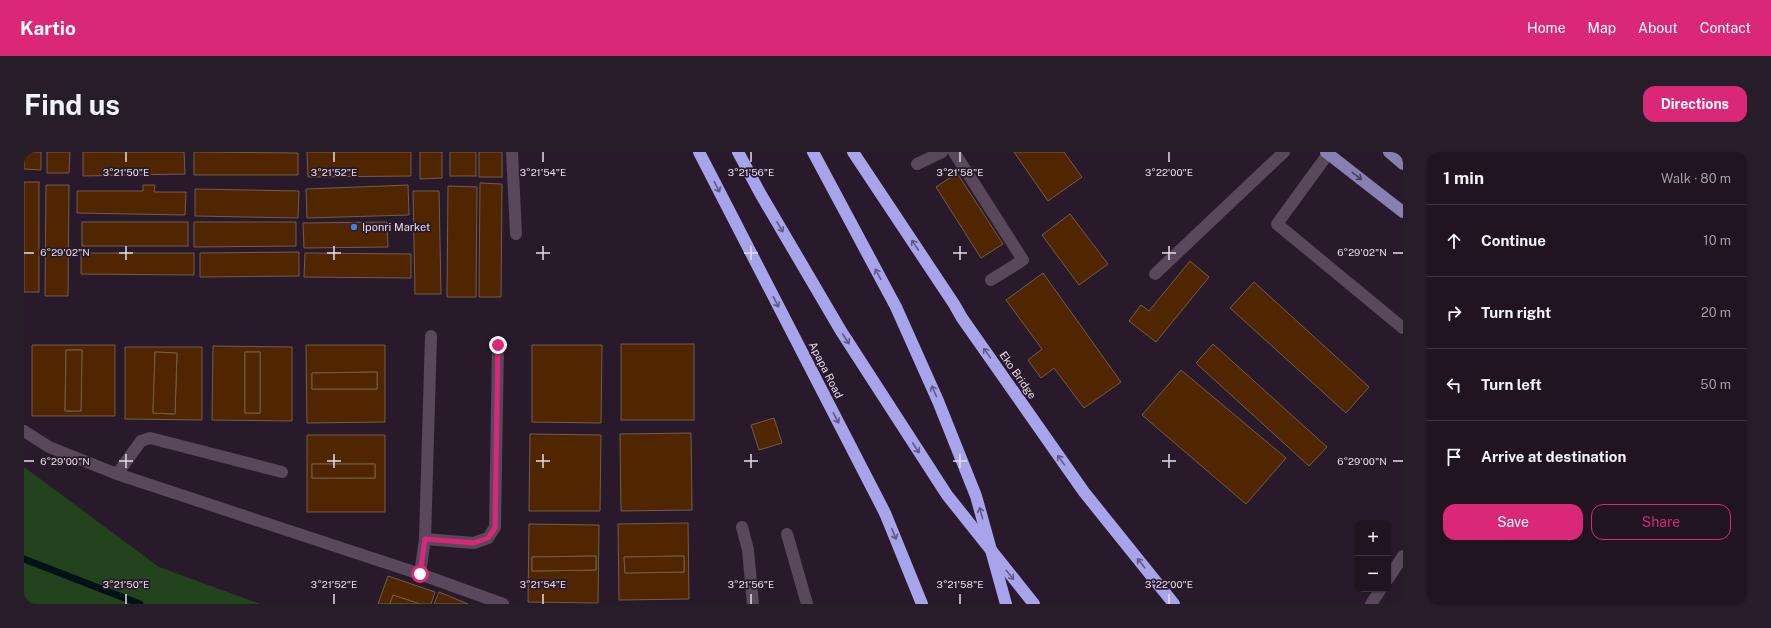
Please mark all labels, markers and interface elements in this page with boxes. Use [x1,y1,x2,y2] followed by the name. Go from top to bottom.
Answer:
[20,17,76,39] text: Kartio
[1527,20,1566,36] text: Home
[1588,20,1616,36] text: Map
[1638,20,1678,36] text: About
[1700,20,1751,36] text: Contact
[1643,86,1747,122] button: Directions
[24,88,120,121] text: Find us
[103,166,149,178] text: 3°21'50"E
[311,166,357,178] text: 3°21'52"E
[520,166,566,178] text: 3°21'54"E
[728,166,774,178] text: 3°21'56"E
[937,166,983,178] text: 3°21'58"E
[1145,166,1193,178] text: 3°22'00"E
[1443,168,1484,188] text: 1 min
[1661,171,1731,186] text: Walk · 80 m
[1351,172,1362,180] one-way arrow
[714,180,721,192] one-way arrow
[362,221,430,233] place label: Iponri Market
[776,221,784,233] one-way arrow
[349,222,359,232] marker: Iponri Market
[1443,230,1465,252] icon: ahead
[1481,232,1546,249] text: Continue
[1703,233,1731,248] text: 10 m
[911,240,919,251] one-way arrow
[40,246,90,258] text: 6°29'02"N
[1337,246,1387,258] text: 6°29'02"N
[874,268,882,280] one-way arrow
[773,296,780,308] one-way arrow
[1443,302,1465,324] icon: right
[1481,304,1551,321] text: Turn right
[1701,305,1731,320] text: 20 m
[842,333,850,344] one-way arrow
[489,336,507,354] route end
[807,340,845,400] street label: Apapa Road
[983,348,991,359] one-way arrow
[997,349,1039,401] street label: Eko Bridge
[1443,374,1465,396] icon: left
[1481,376,1542,393] text: Turn left
[1700,377,1731,392] text: 50 m
[930,386,937,398] one-way arrow
[832,412,840,424] one-way arrow
[913,442,921,454] one-way arrow
[1443,446,1465,468] icon: arrive
[1481,448,1626,465] text: Arrive at destination
[40,455,90,467] text: 6°29'00"N
[1057,455,1065,466] one-way arrow
[1337,455,1387,467] text: 6°29'00"N
[1443,504,1583,540] button: Save
[1591,504,1731,540] button: Share
[976,506,984,519] one-way arrow
[1355,520,1391,592] map controls
[1355,520,1391,556] button: +
[890,528,898,540] one-way arrow
[1355,556,1391,592] button: −
[1136,557,1145,568] one-way arrow
[411,565,429,583] route start
[1006,569,1015,580] one-way arrow
[103,578,149,590] text: 3°21'50"E
[311,578,357,590] text: 3°21'52"E
[520,578,566,590] text: 3°21'54"E
[728,578,774,590] text: 3°21'56"E
[937,578,983,590] text: 3°21'58"E
[1145,578,1193,590] text: 3°22'00"E

